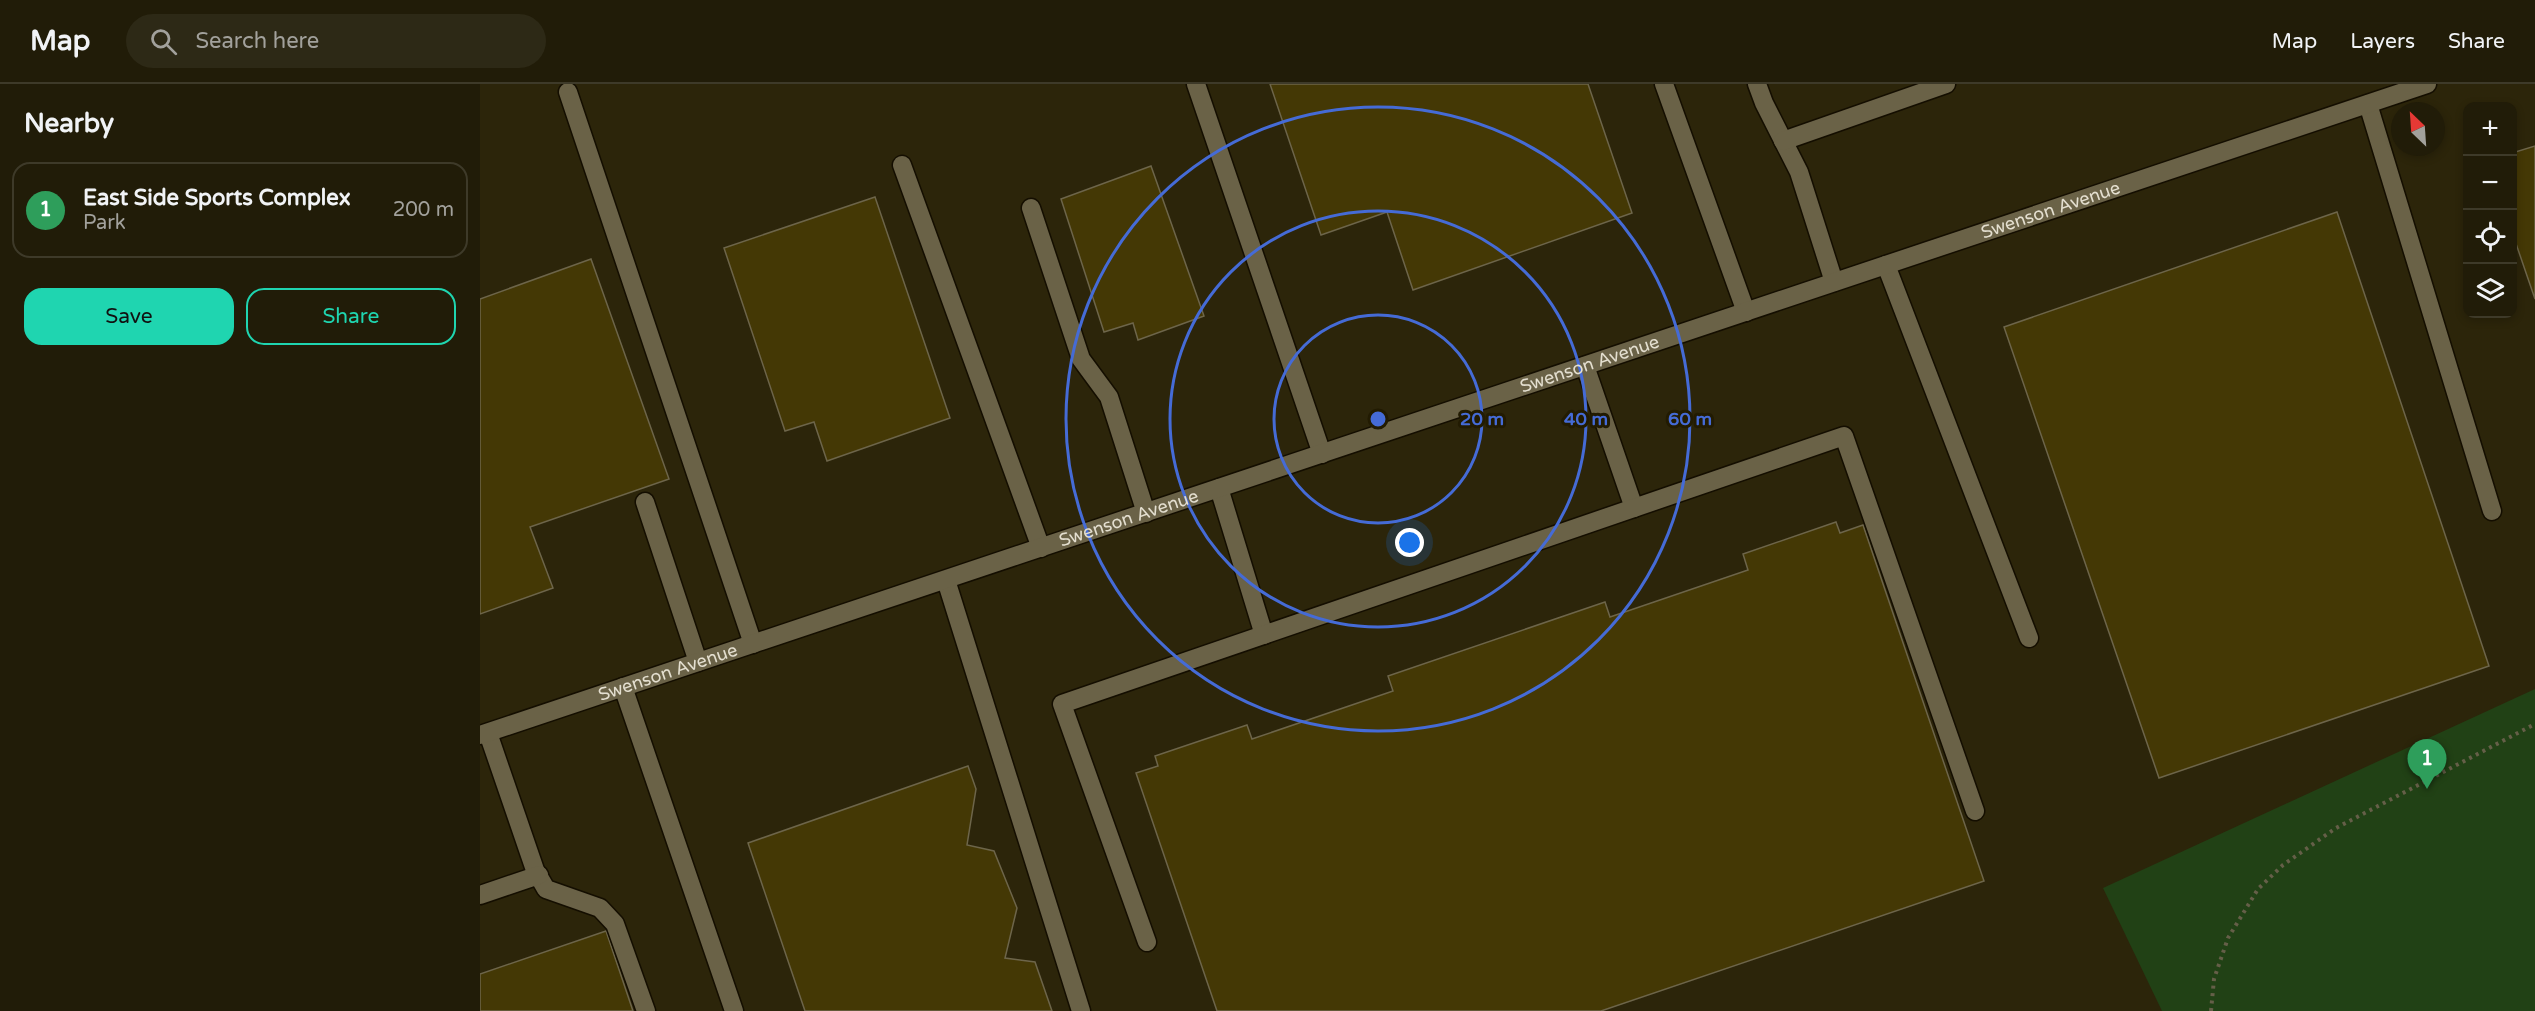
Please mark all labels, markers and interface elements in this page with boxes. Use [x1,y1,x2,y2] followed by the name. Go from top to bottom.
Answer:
[126,14,546,68] search box
[30,24,90,58] text: Map
[147,25,180,58] icon: search
[195,28,319,54] text: Search here
[2272,29,2317,54] text: Map
[2350,29,2415,54] text: Layers
[2448,29,2505,54] text: Share
[2391,102,2445,156] north arrow
[2463,102,2517,318] map controls
[2463,102,2517,156] button: +
[24,108,114,139] text: Nearby
[2463,156,2517,210] button: −
[1978,176,2123,243] street label: Swenson Avenue
[83,185,351,211] text: East Side Sports Complex
[39,198,52,222] text: 1
[393,198,454,222] text: 200 m
[2463,210,2517,264] button: locate
[83,211,126,235] text: Park
[2463,264,2517,318] button: layers
[24,288,234,345] button: Save
[246,288,456,345] button: Share
[1517,330,1662,397] street label: Swenson Avenue
[1460,408,1504,430] text: 20 m
[1564,408,1608,430] text: 40 m
[1668,408,1712,430] text: 60 m
[1368,409,1388,429] centre of rings
[1056,485,1201,552] street label: Swenson Avenue
[1395,528,1424,557] your location
[595,639,740,706] street label: Swenson Avenue
[2408,740,2446,789] pin: 1

